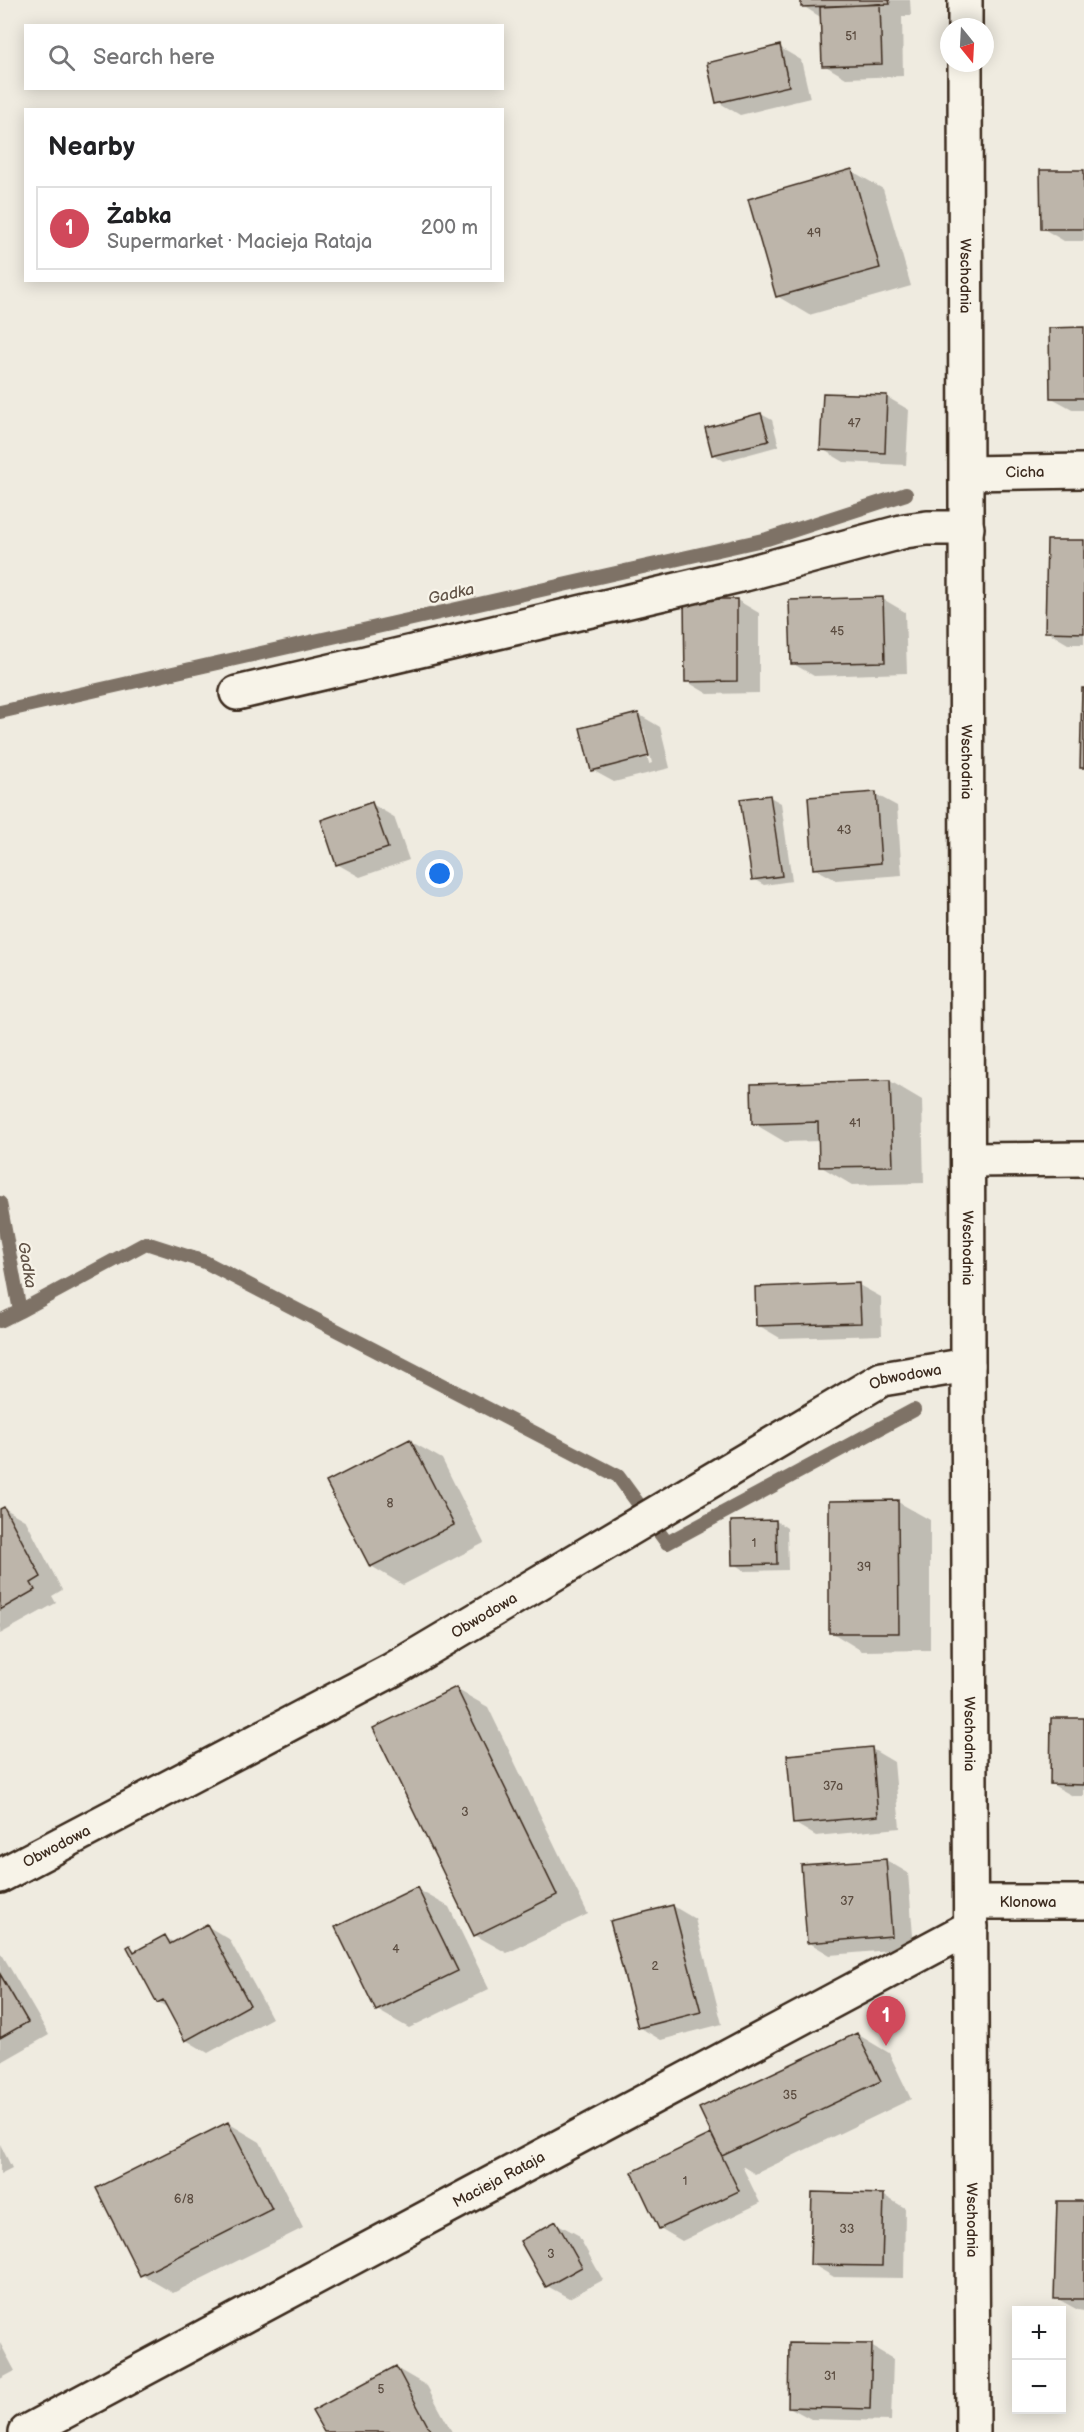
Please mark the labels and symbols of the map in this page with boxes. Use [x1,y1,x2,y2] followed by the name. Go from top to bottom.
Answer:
[940,18,994,72] north arrow
[845,29,857,44] house number: 51
[807,226,821,241] house number: 49
[955,238,975,314] street label: Wschodnia
[847,416,861,431] house number: 47
[1005,463,1045,482] street label: Cicha
[426,580,476,609] water label: Gadka
[830,624,844,639] house number: 45
[957,724,976,800] street label: Wschodnia
[837,823,851,838] house number: 43
[425,859,454,888] your location
[849,1116,861,1131] house number: 41
[958,1210,977,1286] street label: Wschodnia
[13,1241,40,1290] water label: Gadka
[866,1360,943,1395] street label: Obwodowa
[387,1496,394,1511] house number: 8
[752,1536,756,1551] house number: 1
[857,1560,871,1575] house number: 39
[448,1589,521,1643] street label: Obwodowa
[960,1696,979,1772] street label: Wschodnia
[823,1779,843,1794] house number: 37a
[461,1805,469,1820] house number: 3
[20,1821,94,1872] street label: Obwodowa
[1000,1893,1056,1912] street label: Klonowa
[840,1894,854,1909] house number: 37
[392,1942,400,1957] house number: 4
[651,1959,659,1974] house number: 2
[866,1996,906,2046] pin: 1
[783,2088,797,2103] house number: 35
[450,2147,548,2212] street label: Macieja Rataja
[683,2174,687,2189] house number: 1
[962,2182,981,2258] street label: Wschodnia
[174,2192,194,2207] house number: 6/8
[840,2222,854,2237] house number: 33
[547,2247,555,2262] house number: 3
[824,2369,836,2384] house number: 31
[378,2382,385,2397] house number: 5

